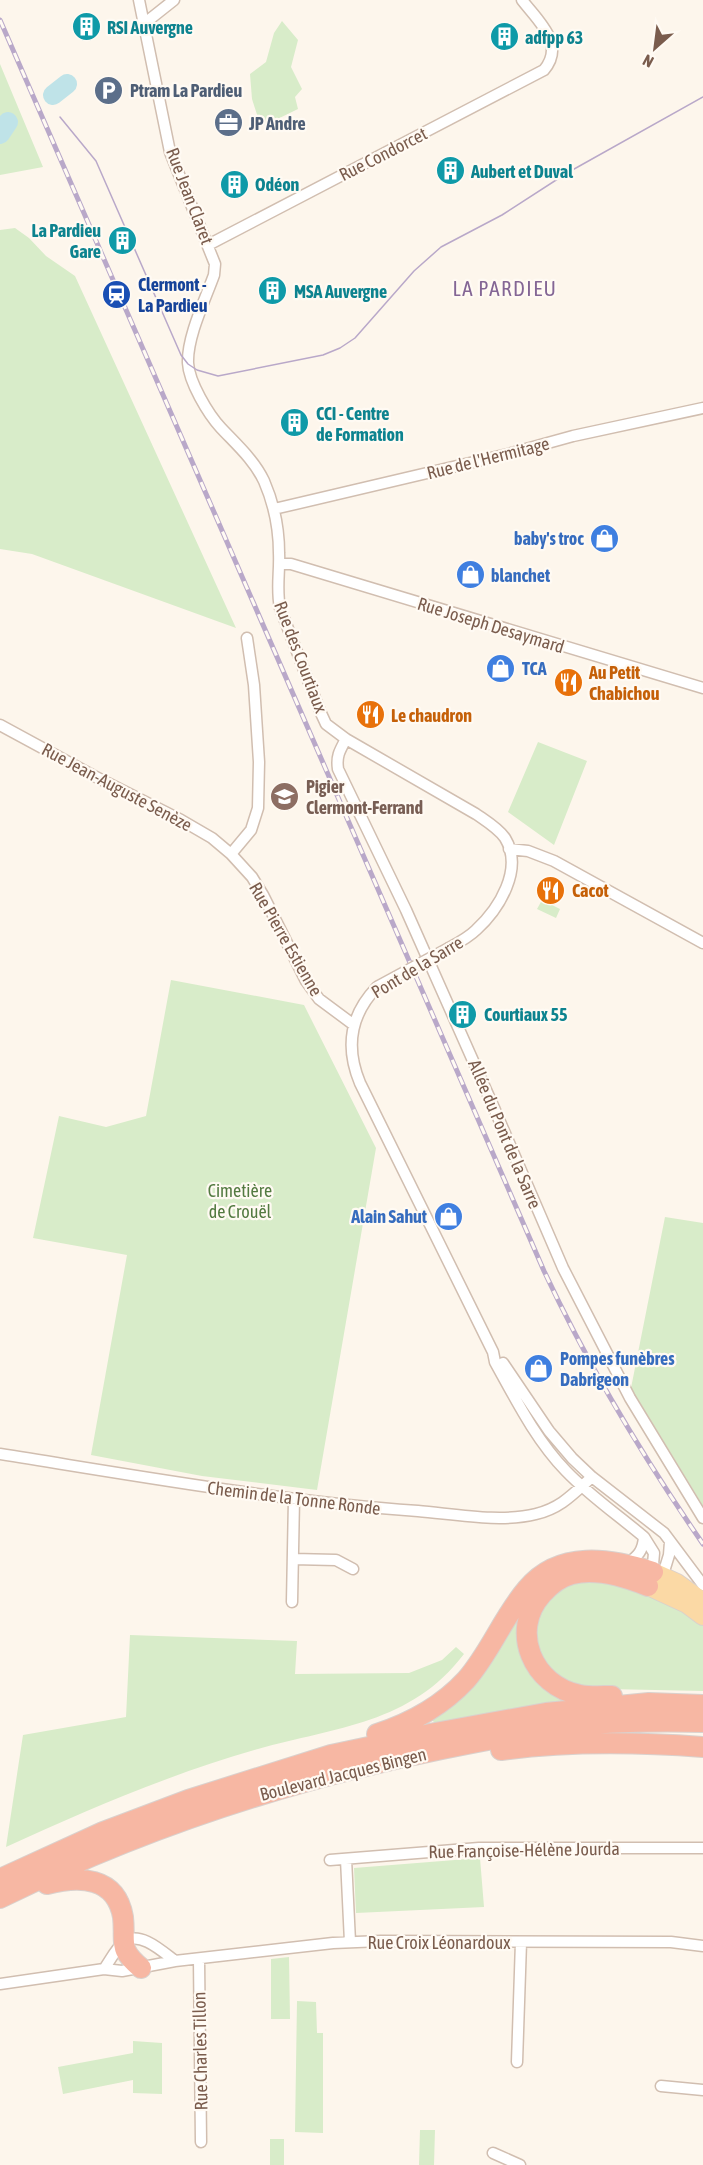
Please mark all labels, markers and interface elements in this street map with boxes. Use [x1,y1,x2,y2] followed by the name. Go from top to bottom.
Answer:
[70,11,102,43] building icon: RSI Auvergne
[107,17,193,38] place label: RSI Auvergne
[625,18,685,78] north arrow
[488,21,520,53] building icon: adfpp 63
[525,27,583,48] place label: adfpp 63
[640,51,656,71] text: N
[93,74,125,106] parking icon: Ptram La Pardieu
[130,80,243,101] place label: Ptram La Pardieu
[212,107,244,139] office icon: JP Andre
[248,113,306,134] place label: JP Andre
[335,123,431,185] street label: Rue Condorcet
[162,145,218,247] street label: Rue Jean Claret
[434,155,466,187] building icon: Aubert et Duval
[470,161,573,182] place label: Aubert et Duval
[218,168,250,200] building icon: Odéon
[255,174,300,195] place label: Odéon
[32,220,101,262] place label: La Pardieu Gare
[106,224,138,256] building icon: La Pardieu Gare
[138,274,208,316] place label: Clermont - La Pardieu
[257,275,289,307] building icon: MSA Auvergne
[453,276,558,300] district label: LA PARDIEU
[101,278,133,310] station icon: Clermont - La Pardieu
[294,281,387,302] place label: MSA Auvergne
[316,403,404,445] place label: CCI - Centre de Formation
[279,407,311,439] building icon: CCI - Centre de Formation
[425,433,551,483] street label: Rue de l'Hermitage
[589,522,621,554] shop icon: baby's troc
[514,528,584,549] place label: baby's troc
[454,559,486,591] shop icon: blanchet
[491,565,551,586] place label: blanchet
[415,593,567,657] street label: Rue Joseph Desaymard
[270,598,332,716] street label: Rue des Courtiaux
[485,652,517,684] shop icon: TCA
[522,658,547,679] place label: TCA
[588,662,660,704] place label: Au Petit Chabichou
[552,666,584,698] restaurant icon: Au Petit Chabichou
[354,699,386,731] restaurant icon: Le chaudron
[391,705,472,726] place label: Le chaudron
[38,739,196,835] street label: Rue Jean-Auguste Senèze
[306,776,423,818] place label: Pigier Clermont-Ferrand
[269,780,301,812] school or university icon: Pigier Clermont-Ferrand
[535,874,567,906] restaurant icon: Cacot
[245,879,327,999] street label: Rue Pierre Estienne
[572,880,610,901] place label: Cacot
[367,931,467,1003] street label: Pont de la Sarre
[447,998,479,1030] building icon: Courtiaux 55
[484,1004,567,1025] place label: Courtiaux 55
[464,1056,546,1212] street label: Allée du Pont de la Sarre
[208,1180,272,1222] park label: Cimetière de Crouël
[432,1200,464,1232] shop icon: Alain Sahut
[350,1206,428,1227] place label: Alain Sahut
[560,1348,675,1390] place label: Pompes funèbres Dabrigeon
[523,1352,555,1384] shop icon: Pompes funèbres Dabrigeon
[206,1477,382,1519] street label: Chemin de la Tonne Ronde
[258,1743,428,1805] street label: Boulevard Jacques Bingen
[428,1838,620,1862] street label: Rue Françoise-Hélène Jourda
[368,1932,510,1953] street label: Rue Croix Léonardoux
[188,1991,212,2111] street label: Rue Charles Tillon

